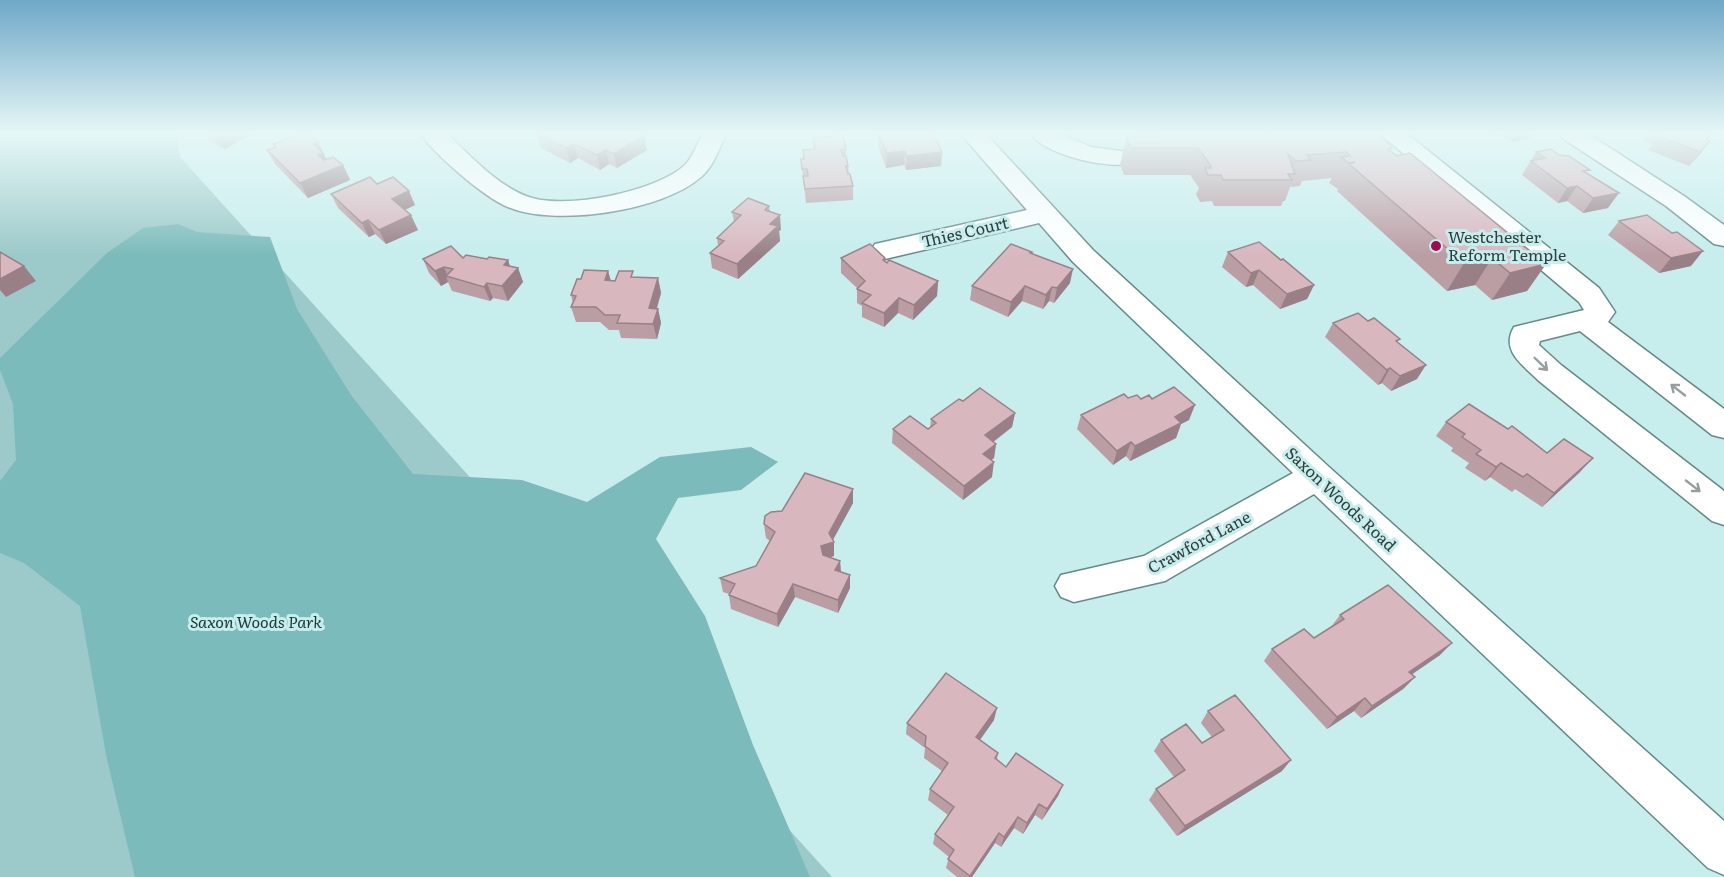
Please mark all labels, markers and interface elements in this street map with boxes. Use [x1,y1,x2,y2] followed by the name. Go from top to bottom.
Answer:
[919,209,1011,253] street label: Thies Court
[1448,224,1566,266] place label: Westchester Reform Temple
[1429,239,1443,253] marker: Westchester Reform Temple
[1534,357,1549,372] one-way arrow
[1670,384,1686,396] one-way arrow
[1281,440,1403,556] street label: Saxon Woods Road
[1685,480,1701,493] one-way arrow
[1143,504,1254,578] street label: Crawford Lane
[190,609,322,633] park label: Saxon Woods Park

